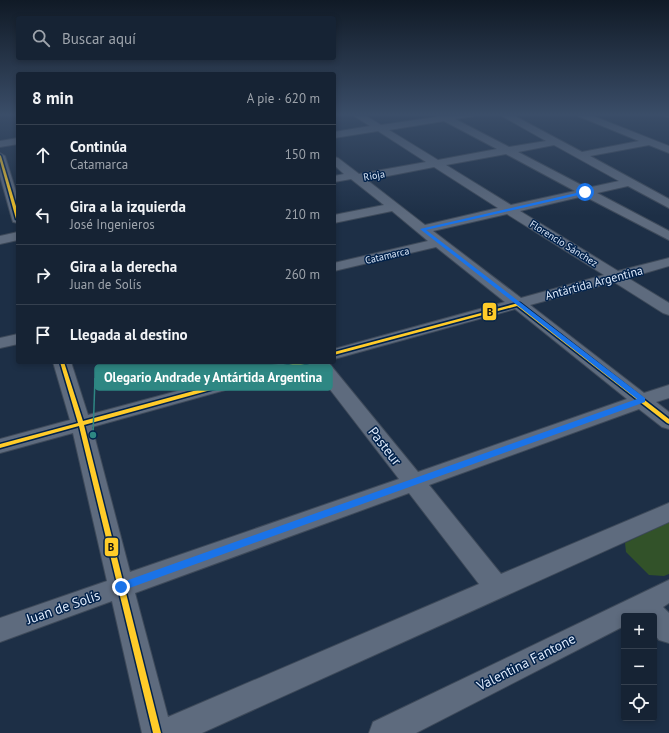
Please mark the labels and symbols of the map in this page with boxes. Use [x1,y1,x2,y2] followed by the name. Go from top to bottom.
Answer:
[362,167,386,184] street label: Rioja
[576,183,594,201] route start
[527,217,600,270] street label: Florencio Sánchez
[364,244,410,267] street label: Catamarca
[543,262,644,303] street label: Antártida Argentina
[482,302,497,321] line badge: B
[487,305,494,319] text: B
[95,365,332,390] callout: Olegario Andrade y Antártida Argentina
[104,369,322,386] text: Olegario Andrade y Antártida Argentina
[364,423,406,469] street label: Pasteur
[104,537,119,557] line badge: B
[108,540,115,554] text: B
[112,578,130,596] route end
[23,586,102,628] street label: Juan de Solís
[473,629,578,695] street label: Valentina Fantone

